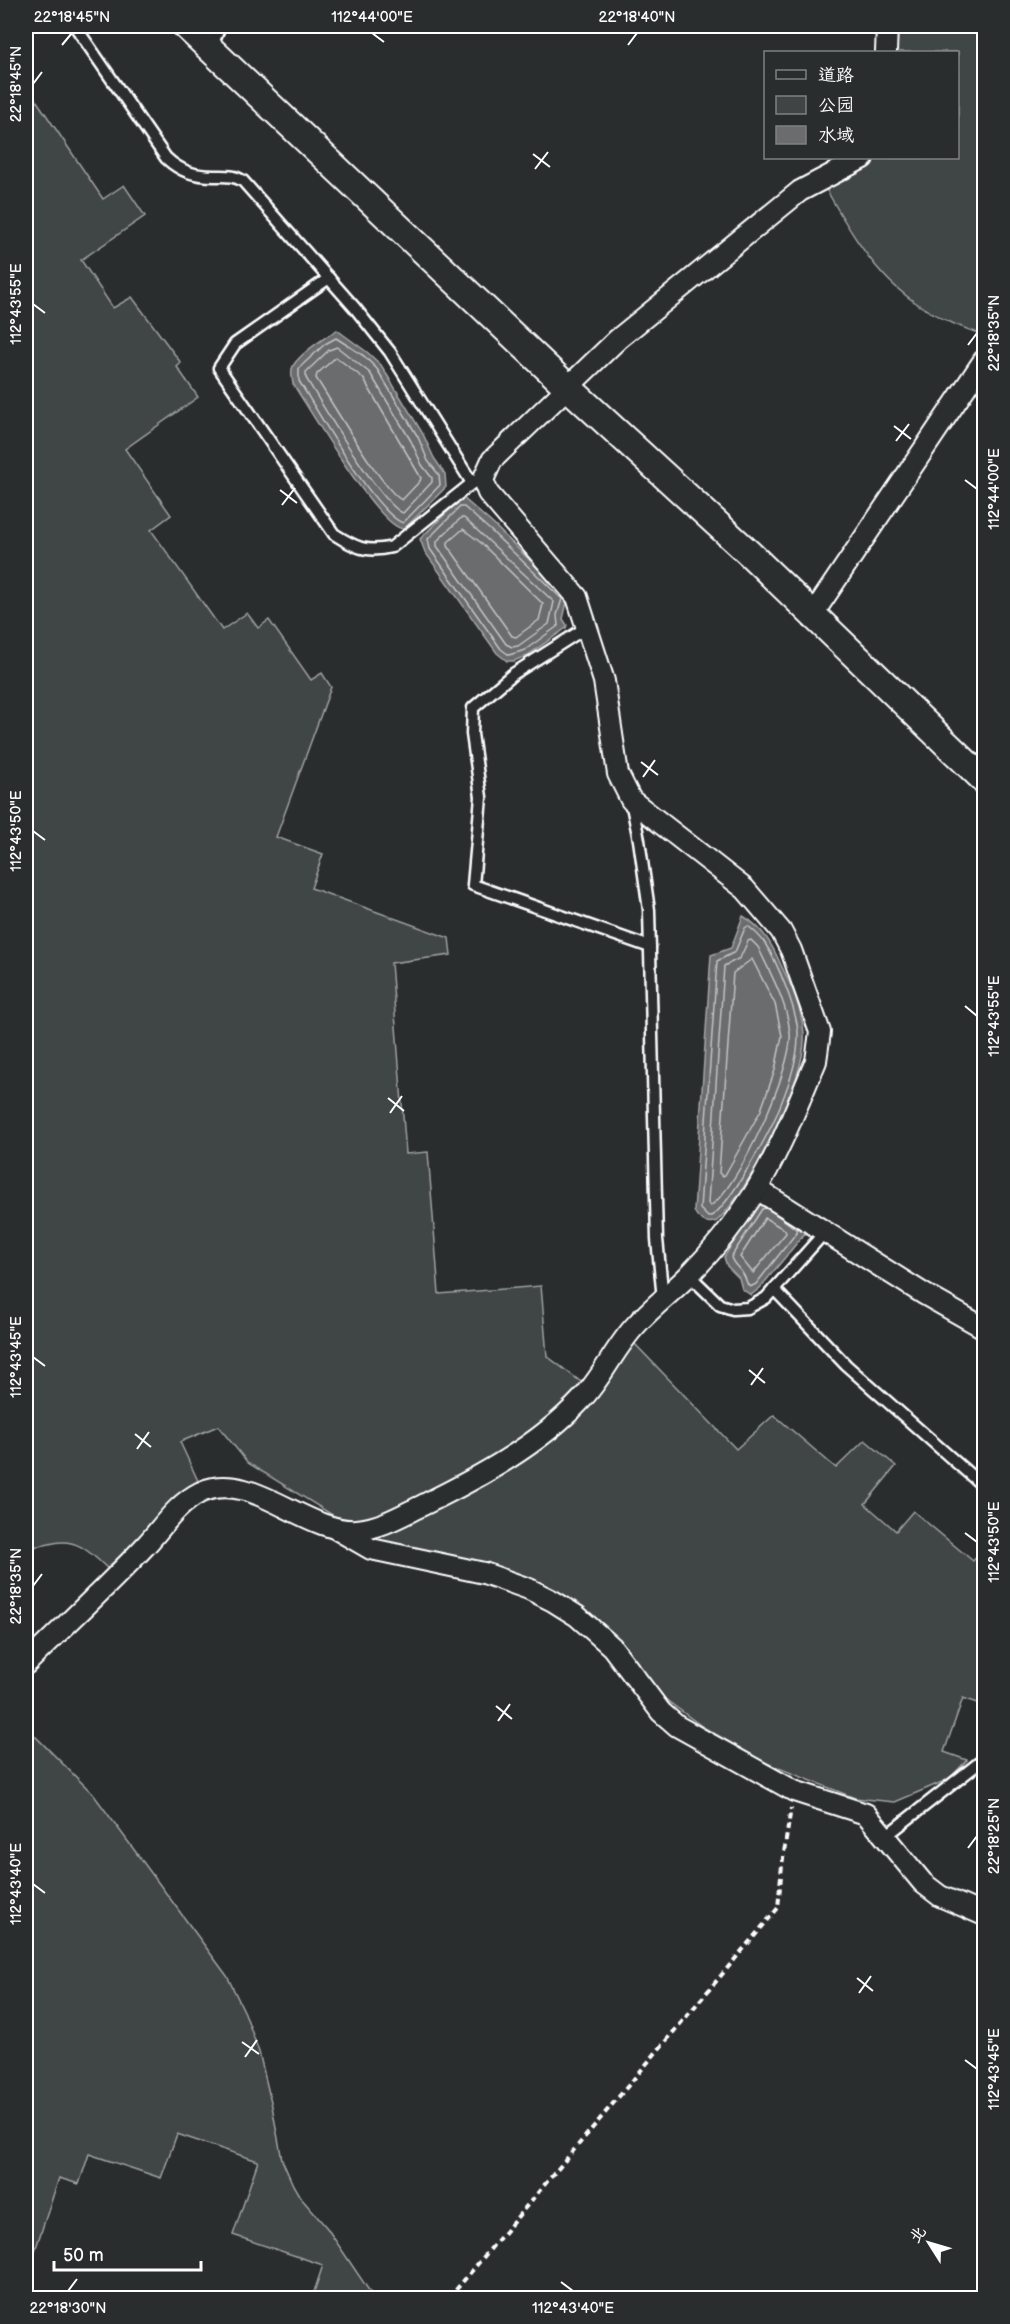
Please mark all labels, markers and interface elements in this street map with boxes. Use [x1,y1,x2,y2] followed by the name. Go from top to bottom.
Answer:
[34,8,110,27] text: 22°18'45"N
[331,8,413,27] text: 112°44'00"E
[599,8,675,27] text: 22°18'40"N
[7,46,26,122] text: 22°18'45"N
[764,51,959,159] legend
[818,65,854,86] text: 道路
[818,95,854,116] text: 公园
[818,125,854,146] text: 水域
[7,263,26,345] text: 112°43'55"E
[985,295,1004,371] text: 22°18'35"N
[985,448,1004,530] text: 112°44'00"E
[7,790,26,872] text: 112°43'50"E
[985,975,1004,1057] text: 112°43'55"E
[7,1316,26,1398] text: 112°43'45"E
[985,1501,1004,1583] text: 112°43'50"E
[7,1548,26,1624] text: 22°18'35"N
[985,1798,1004,1874] text: 22°18'25"N
[7,1843,26,1925] text: 112°43'40"E
[985,2028,1004,2110] text: 112°43'45"E
[899,2213,959,2273] north arrow
[906,2223,931,2247] text: 北
[54,2234,201,2272] scale bar
[63,2245,104,2266] text: 50 m
[30,2299,106,2318] text: 22°18'30"N
[532,2299,614,2318] text: 112°43'40"E

